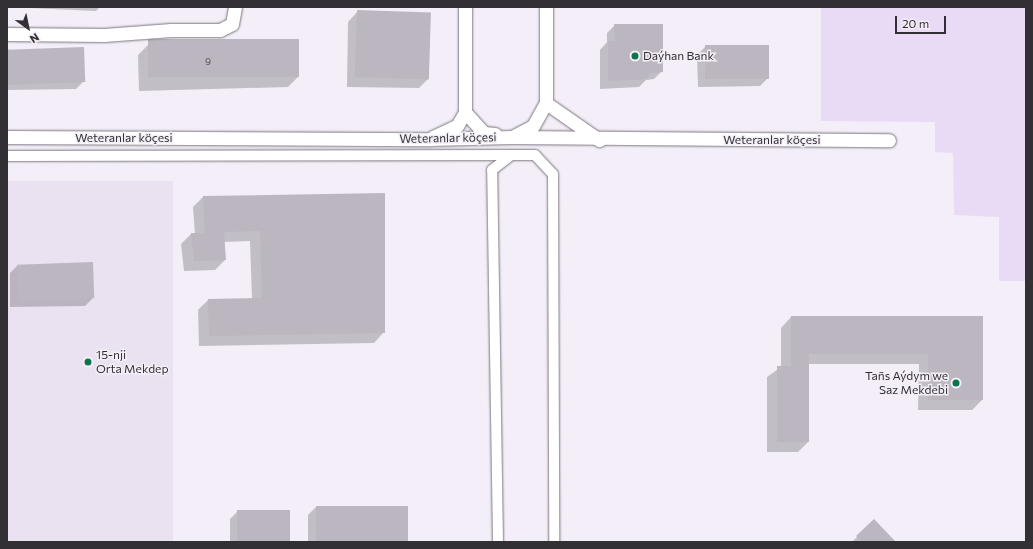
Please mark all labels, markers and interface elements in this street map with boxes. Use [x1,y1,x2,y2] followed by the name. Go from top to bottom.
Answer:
[8,8,48,48] north arrow
[897,8,948,34] scale bar
[902,16,929,30] text: 20 m
[28,31,42,46] text: N
[643,49,714,63] place label: Daýhan Bank
[630,51,640,61] marker: Daýhan Bank
[205,56,211,68] house number: 9
[399,130,497,146] street label: Weteranlar köçesi
[75,131,173,145] street label: Weteranlar köçesi
[723,133,821,147] street label: Weteranlar köçesi
[96,348,169,376] place label: 15-nji Orta Mekdep
[83,357,93,367] marker: 15-nji Orta Mekdep
[865,369,948,397] place label: Tañs Aýdym we Saz Mekdebi
[951,378,961,388] marker: Tañs Aýdym we Saz Mekdebi

